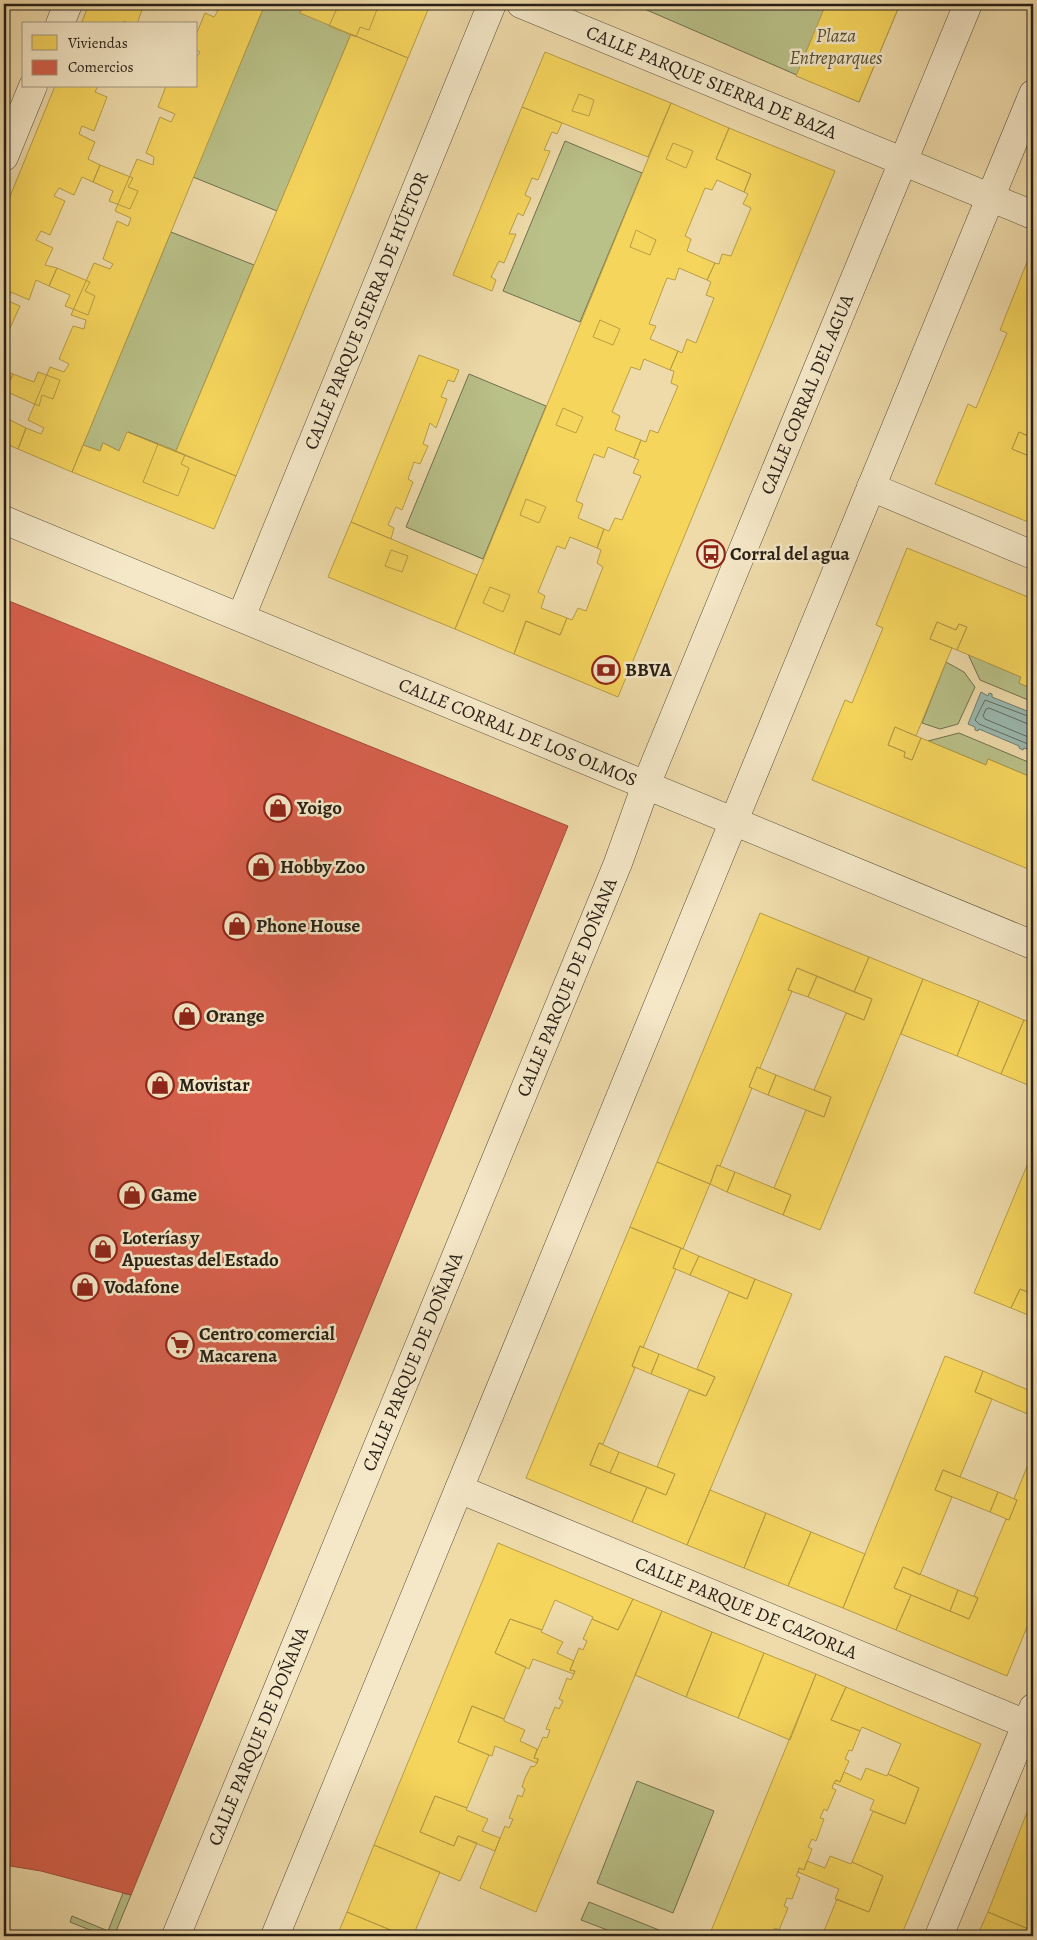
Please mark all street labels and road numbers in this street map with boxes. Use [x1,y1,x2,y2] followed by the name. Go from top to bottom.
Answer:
[582,19,842,146] street label: CALLE PARQUE SIERRA DE BAZA
[298,167,435,454] street label: CALLE PARQUE SIERRA DE HÚETOR
[754,289,860,498] street label: CALLE CORRAL DEL AGUA
[395,671,641,793] street label: CALLE CORRAL DE LOS OLMOS
[510,873,624,1101] street label: CALLE PARQUE DE DOÑANA
[356,1248,470,1475] street label: CALLE PARQUE DE DOÑANA
[631,1550,862,1666] street label: CALLE PARQUE DE CAZORLA
[202,1622,315,1850] street label: CALLE PARQUE DE DOÑANA

